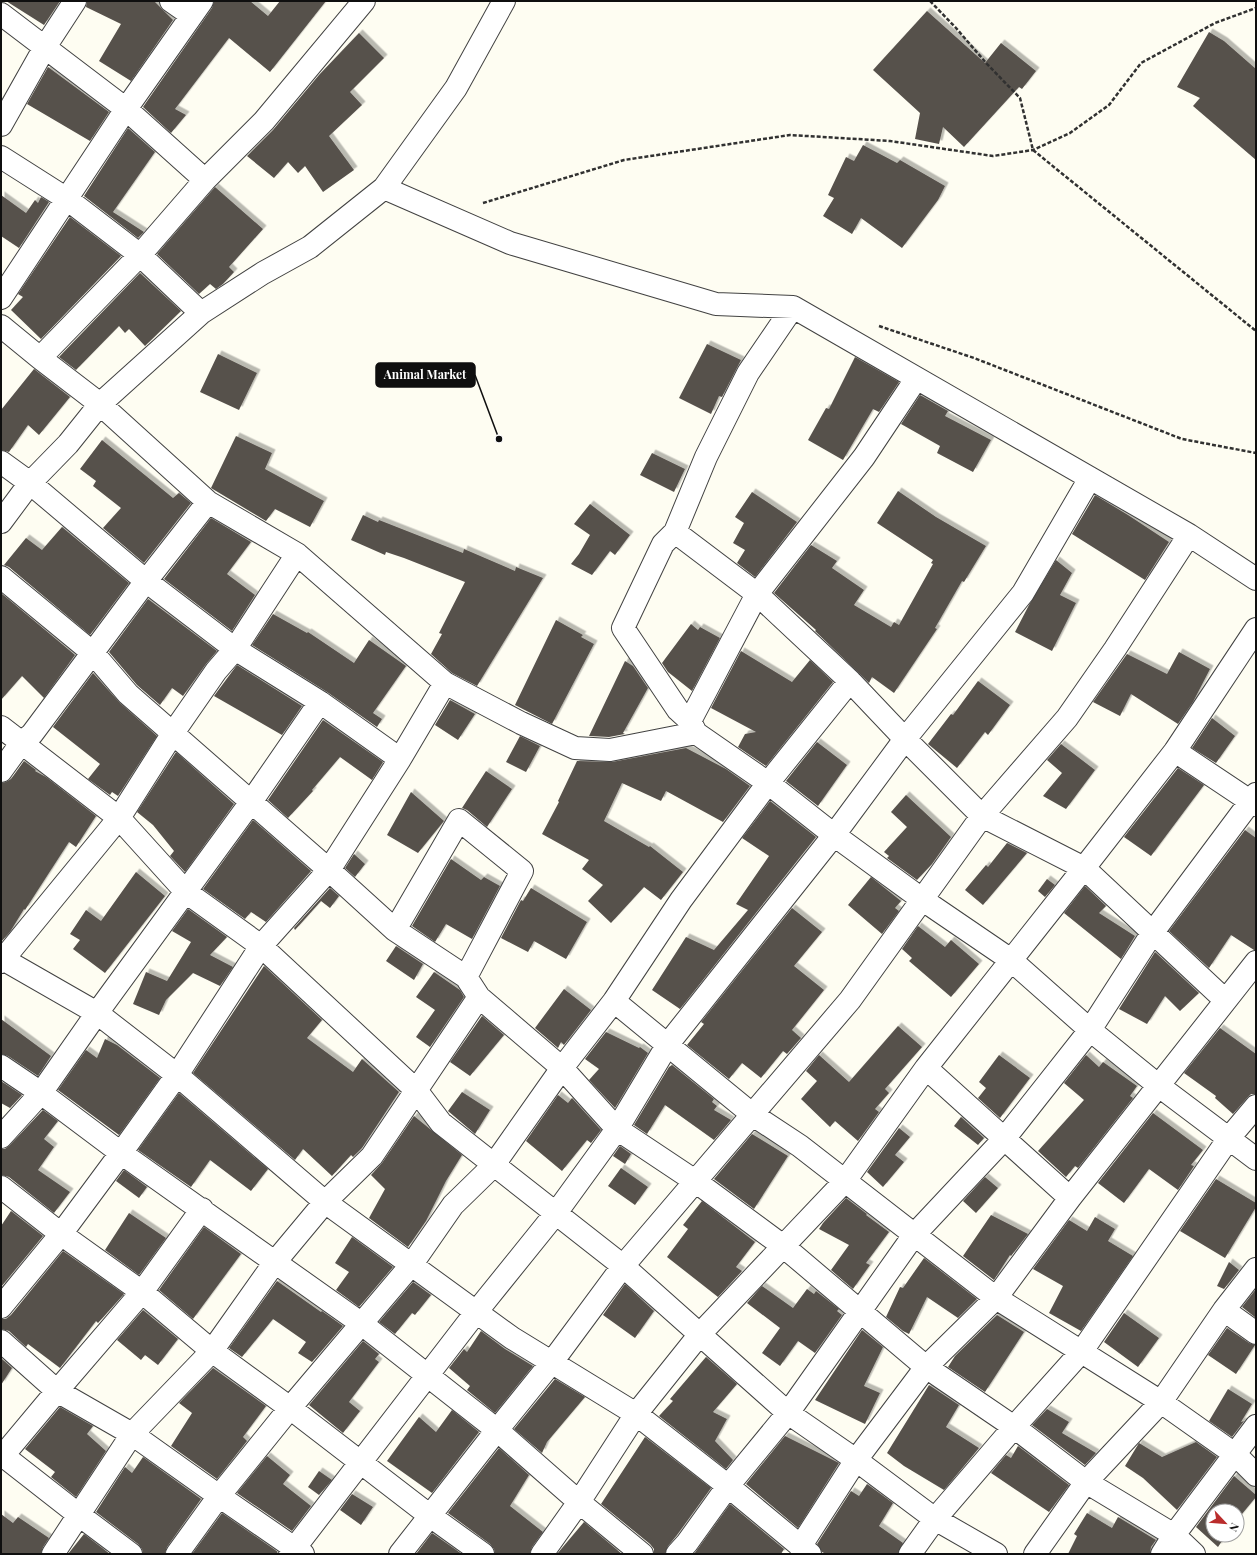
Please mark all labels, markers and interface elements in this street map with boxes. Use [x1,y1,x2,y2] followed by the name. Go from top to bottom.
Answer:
[376,363,475,387] callout: Animal Market
[383,366,467,382] text: Animal Market
[1205,1503,1245,1543] north arrow
[1226,1521,1243,1535] text: N

